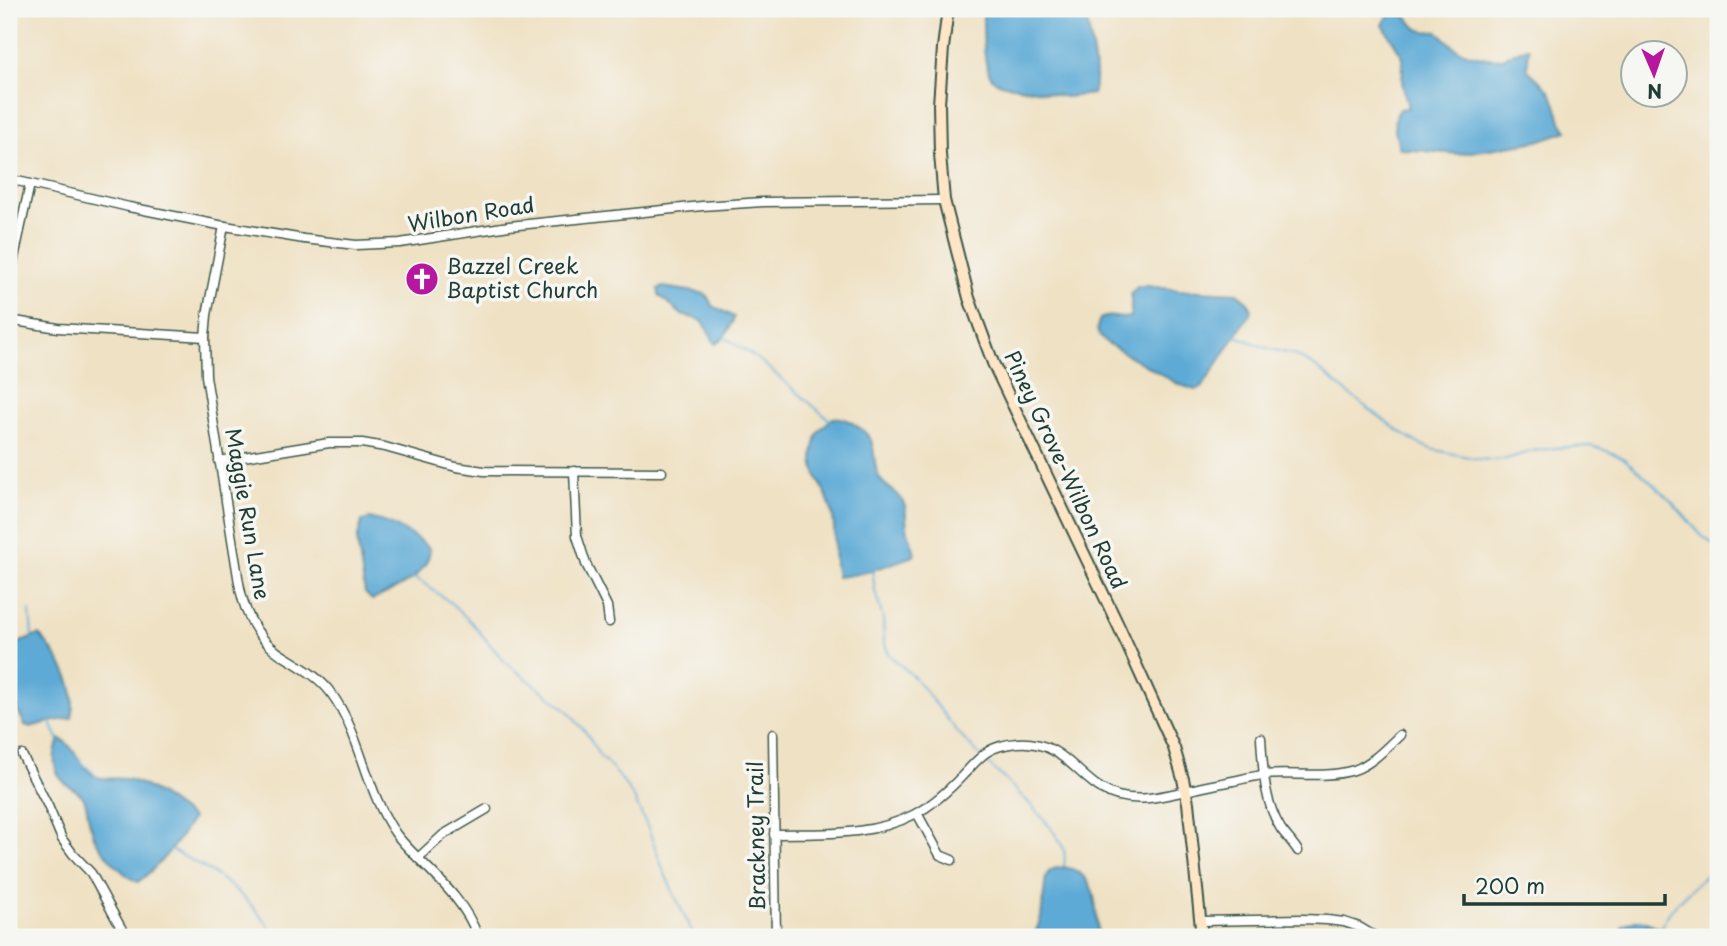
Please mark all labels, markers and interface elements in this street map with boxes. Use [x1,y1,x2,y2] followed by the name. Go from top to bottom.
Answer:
[1618,38,1688,108] north arrow
[1647,78,1663,106] text: N
[405,187,536,239] street label: Wilbon Road
[446,249,598,305] place label: Bazzel Creek Baptist Church
[403,260,441,298] church icon: Bazzel Creek Baptist Church
[997,345,1136,594] street label: Piney Grove-Wilbon Road
[218,425,280,602] street label: Maggie Run Lane
[738,761,772,911] street label: Brackney Trail
[1464,862,1666,906] scale bar
[1475,869,1545,901] text: 200 m

